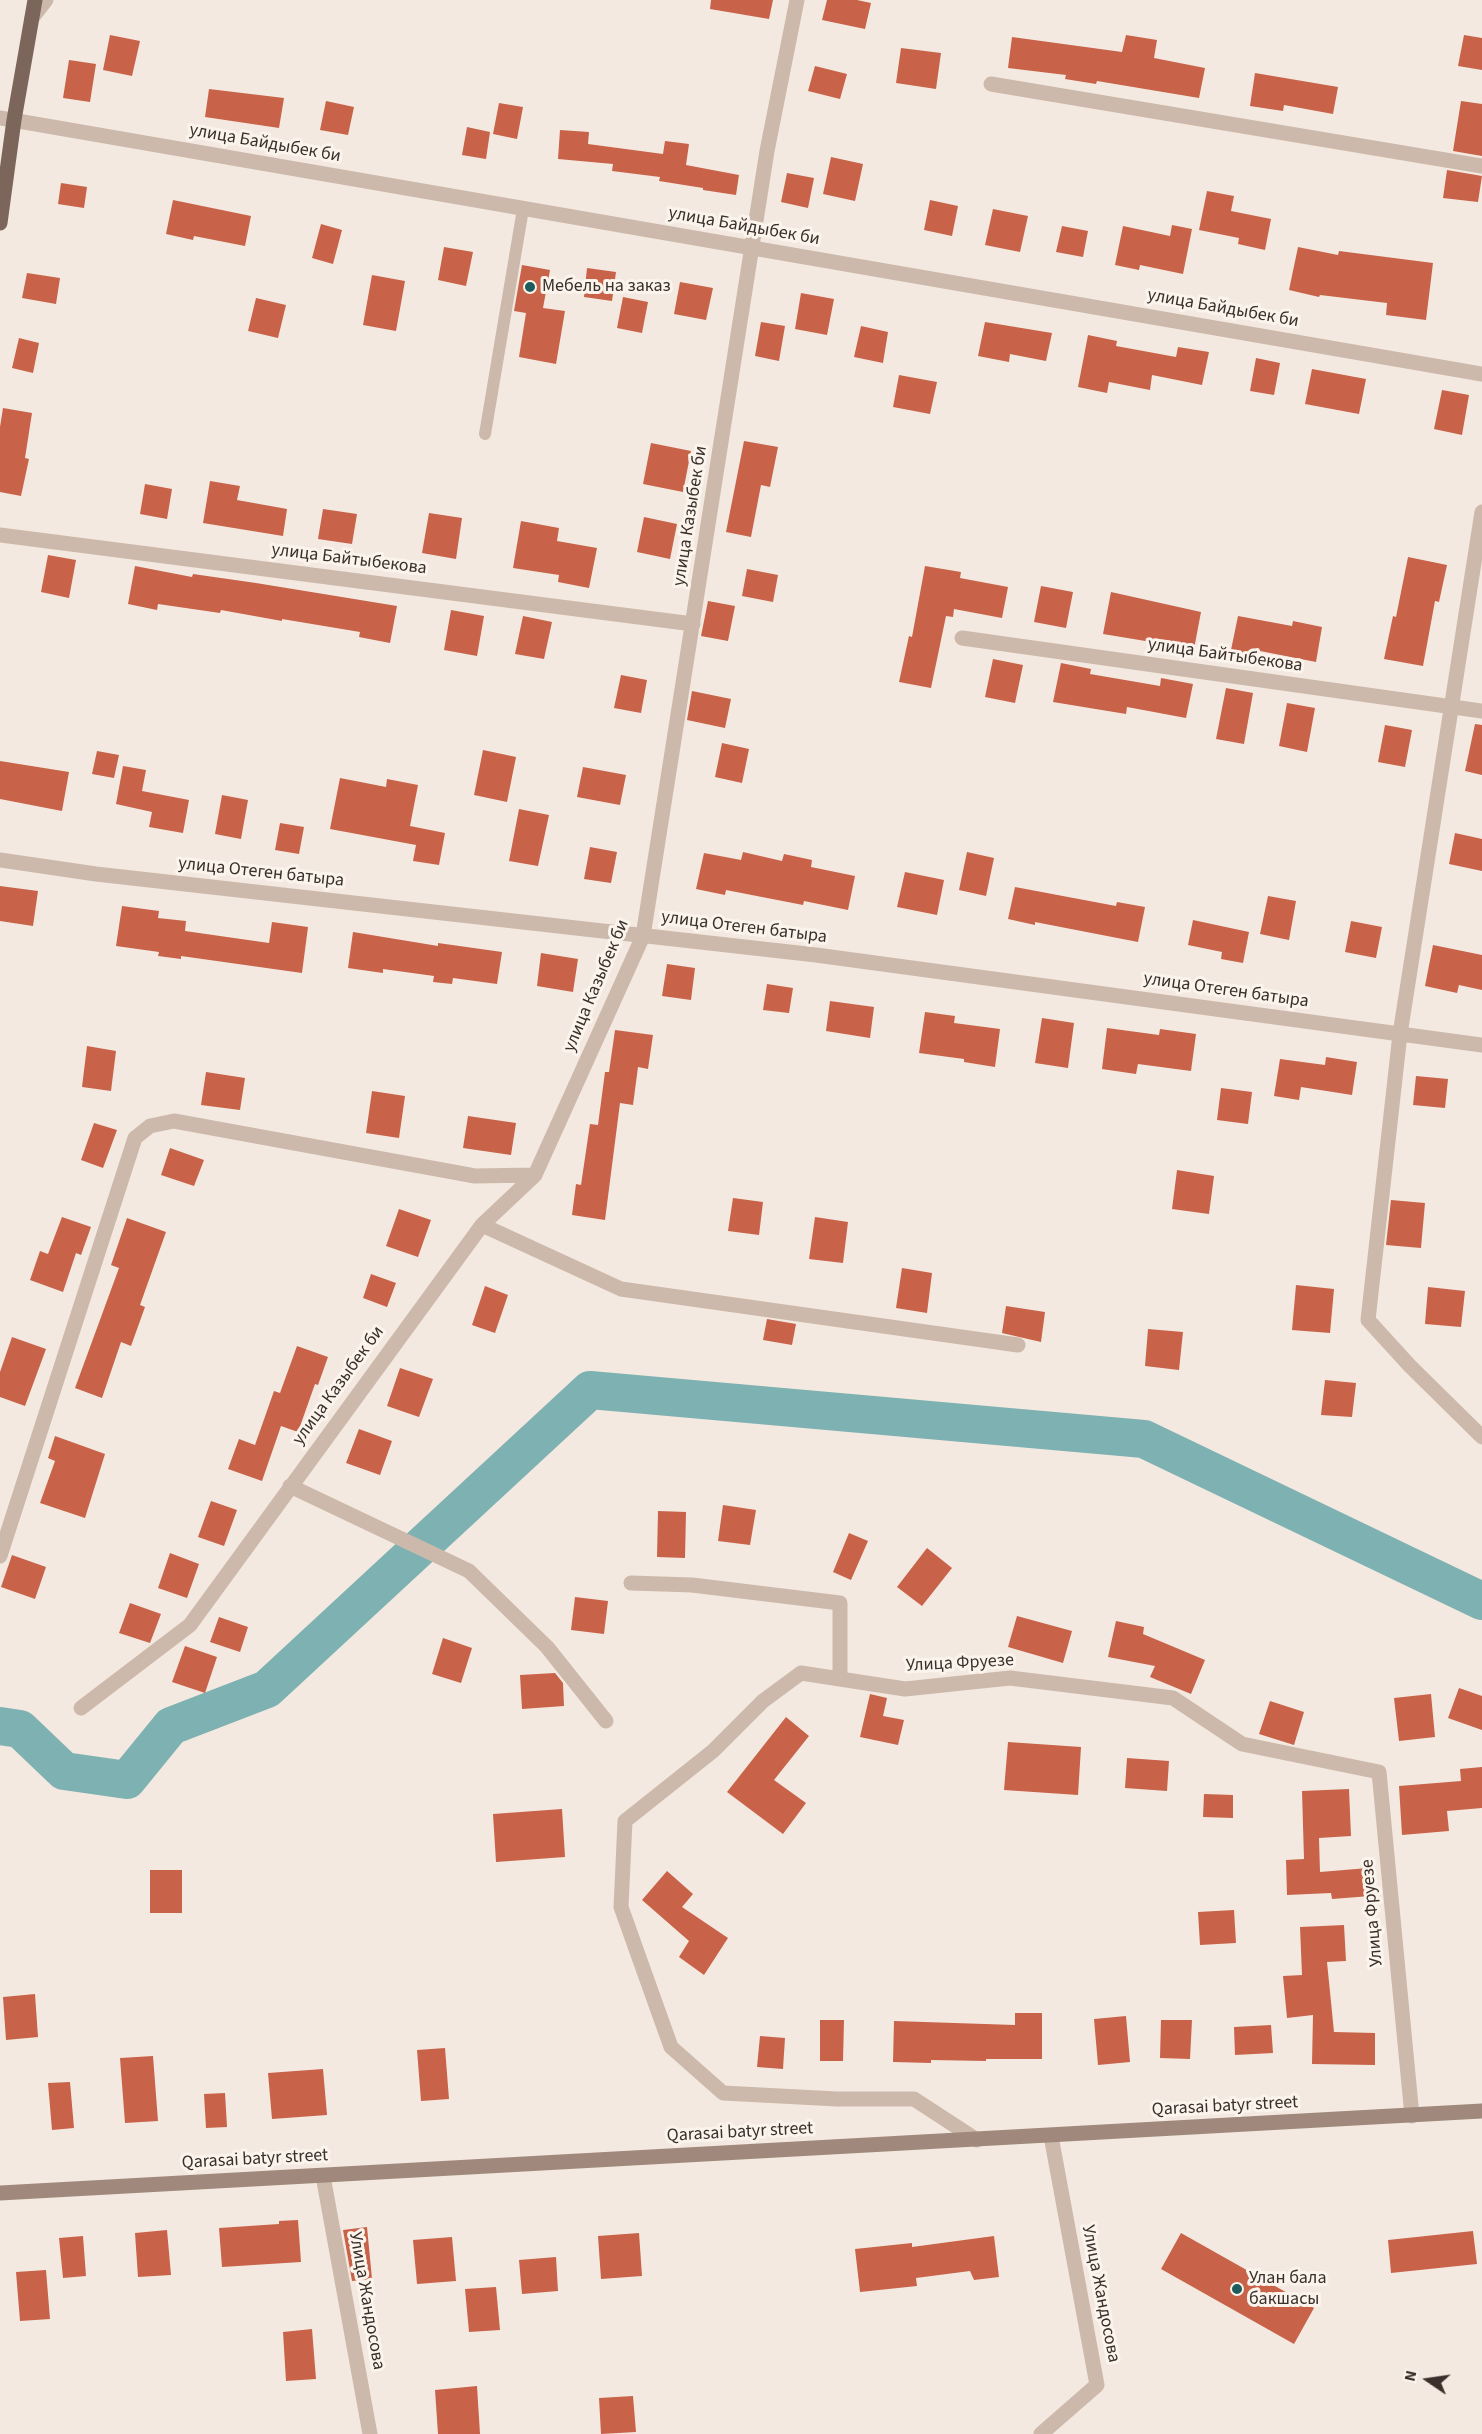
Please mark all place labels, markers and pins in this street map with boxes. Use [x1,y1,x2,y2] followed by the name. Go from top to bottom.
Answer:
[542,276,671,298] place label: Мебель на заказ
[523,280,537,294] marker: Мебель на заказ
[1249,2268,1326,2310] place label: Улан бала бакшасы
[1230,2282,1244,2296] marker: Улан бала бакшасы

